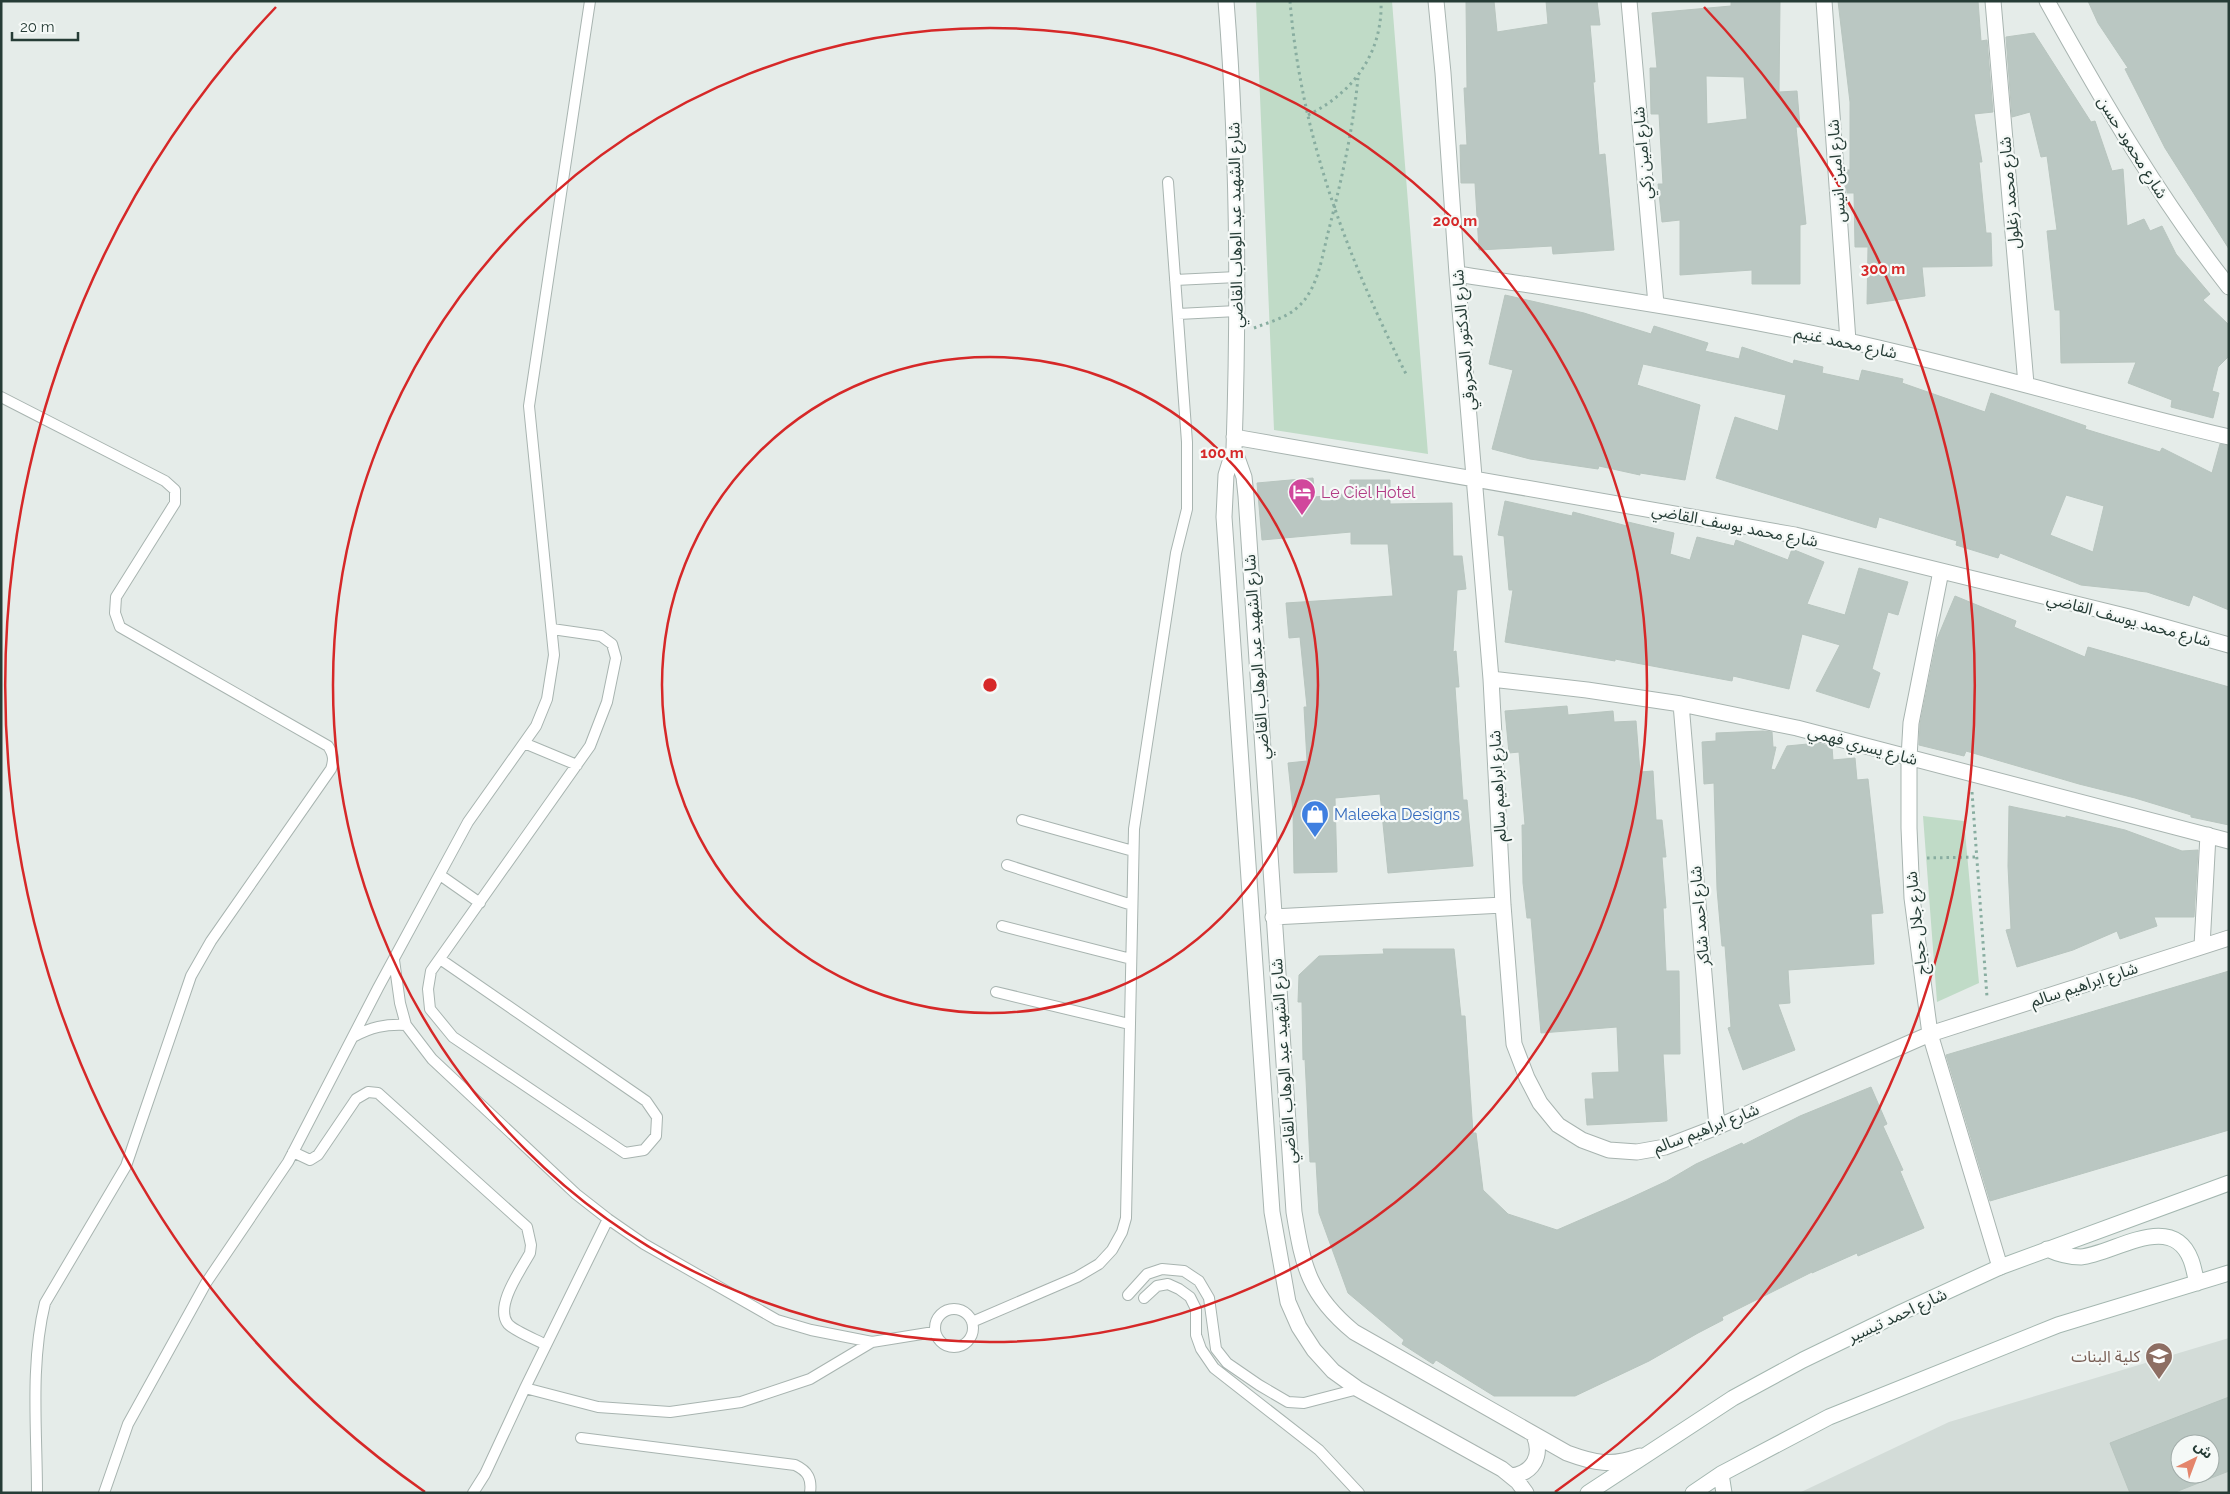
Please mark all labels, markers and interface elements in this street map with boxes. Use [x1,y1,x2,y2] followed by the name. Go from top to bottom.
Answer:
[12,10,79,42] scale bar
[20,18,55,36] text: 20 m
[2091,93,2172,204] street label: شارع محمود حسن
[1629,106,1659,200] street label: شارع امين زكي
[1823,118,1853,223] street label: شارع امين انيس
[1224,122,1250,328] street label: شارع الشهيد عبد الوهاب القاضي
[1995,136,2027,250] street label: شارع محمد زغلول
[1433,212,1477,230] text: 200 m
[1861,260,1905,278] text: 300 m
[1448,268,1482,411] street label: شارع الدكتور المحروقي
[1792,322,1899,366] street label: شارع محمد غنيم
[1200,444,1244,462] text: 100 m
[1287,477,1317,516] hotel icon: Le Ciel Hotel
[1321,483,1416,502] place label: Le Ciel Hotel
[1650,500,1820,554] street label: شارع محمد يوسف القاضي
[1240,553,1276,760] street label: شارع الشهيد عبد الوهاب القاضي
[2044,588,2213,653] street label: شارع محمد يوسف القاضي
[981,676,999,694] centre of rings
[1805,722,1920,772] street label: شارع يسري فهمي
[1485,730,1513,842] street label: شارع ابراهيم سالم
[1300,799,1330,838] shop icon: Maleeka Designs
[1334,805,1460,824] place label: Maleeka Designs
[1686,865,1716,968] street label: شارع احمد شاكر
[1902,870,1934,976] street label: شارع جلال حجاج
[1267,957,1303,1164] street label: شارع الشهيد عبد الوهاب القاضي
[2028,958,2141,1014] street label: شارع ابراهيم سالم
[1651,1100,1763,1160] street label: شارع ابراهيم سالم
[1844,1284,1951,1350] street label: شارع احمد تيسير
[2144,1341,2174,1380] school or university icon: كلية البنات
[2071,1347,2140,1366] place label: كلية البنات
[2170,1434,2220,1484] north arrow
[2191,1437,2216,1462] text: ش

